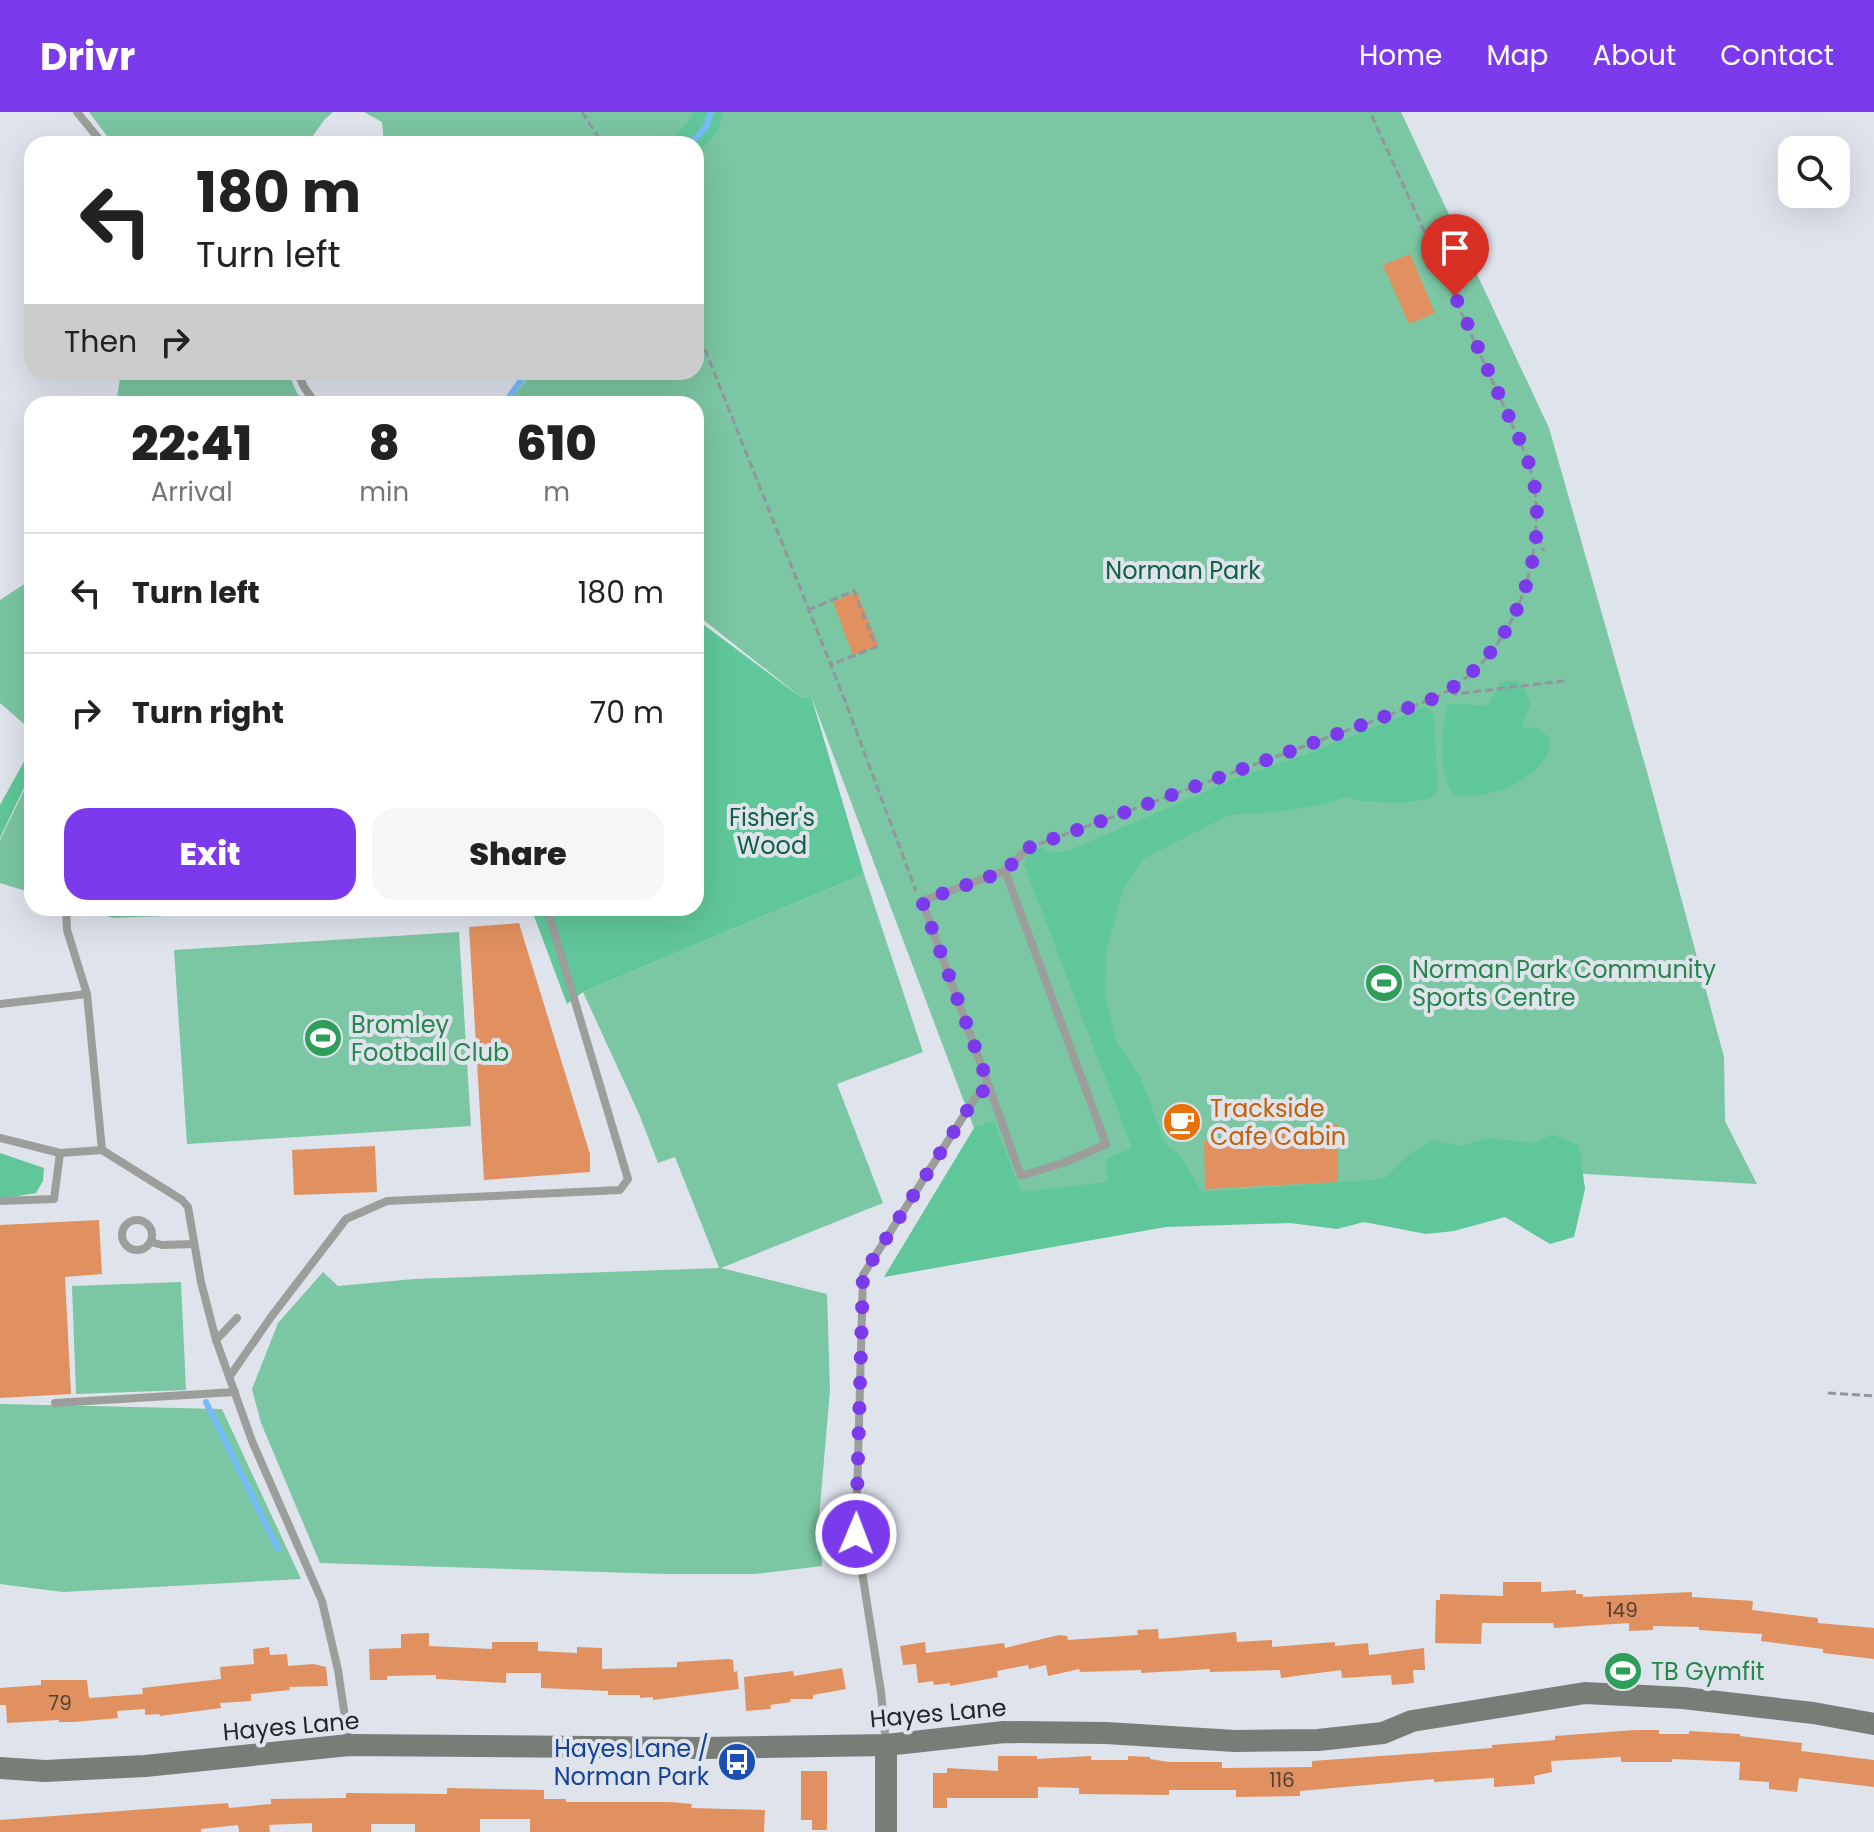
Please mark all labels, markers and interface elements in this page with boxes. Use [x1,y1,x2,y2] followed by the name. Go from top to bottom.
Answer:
[40,30,135,83] text: Drivr
[1359,36,1442,75] text: Home
[1486,36,1548,75] text: Map
[1592,36,1676,75] text: About
[1720,36,1834,75] text: Contact
[1778,136,1850,208] map controls
[1778,136,1850,208] button: search
[196,153,361,232] text: 180 m
[64,168,168,272] icon: left
[1421,214,1489,296] pin
[1433,226,1477,270] icon: arrive
[196,229,341,280] text: Turn left
[64,320,137,363] text: Then
[153,320,197,364] icon: right
[131,410,252,477] text: 22:41
[368,410,400,477] text: 8
[516,410,597,477] text: 610
[151,474,233,510] text: Arrival
[359,474,409,510] text: min
[543,474,570,510] text: m
[1105,554,1261,587] park label: Norman Park
[64,571,108,615] icon: left
[132,571,260,614] text: Turn left
[578,571,664,614] text: 180 m
[64,691,108,735] icon: right
[132,691,284,734] text: Turn right
[590,691,664,734] text: 70 m
[729,801,815,862] park label: Fisher's Wood
[64,808,356,900] button: Exit
[372,808,664,900] button: Share
[1412,953,1716,1014] place label: Norman Park Community Sports Centre
[1363,962,1405,1004] sports icon: Norman Park Community Sports Centre
[351,1008,509,1069] place label: Bromley Football Club
[302,1017,344,1059] sports icon: Bromley Football Club
[1210,1092,1346,1153] place label: Trackside Cafe Cabin
[1161,1101,1203,1143] cafe icon: Trackside Cafe Cabin
[814,1492,898,1576] position arrow
[1606,1596,1638,1624] house number: 149
[1602,1650,1644,1692] sports icon: TB Gymfit
[1651,1655,1765,1688] place label: TB Gymfit
[48,1689,72,1717] house number: 79
[868,1691,1008,1735] street label: Hayes Lane
[221,1704,361,1748] street label: Hayes Lane
[554,1732,710,1793] place label: Hayes Lane / Norman Park
[716,1741,758,1783] bus stop icon: Hayes Lane / Norman Park
[1269,1766,1295,1794] house number: 116

